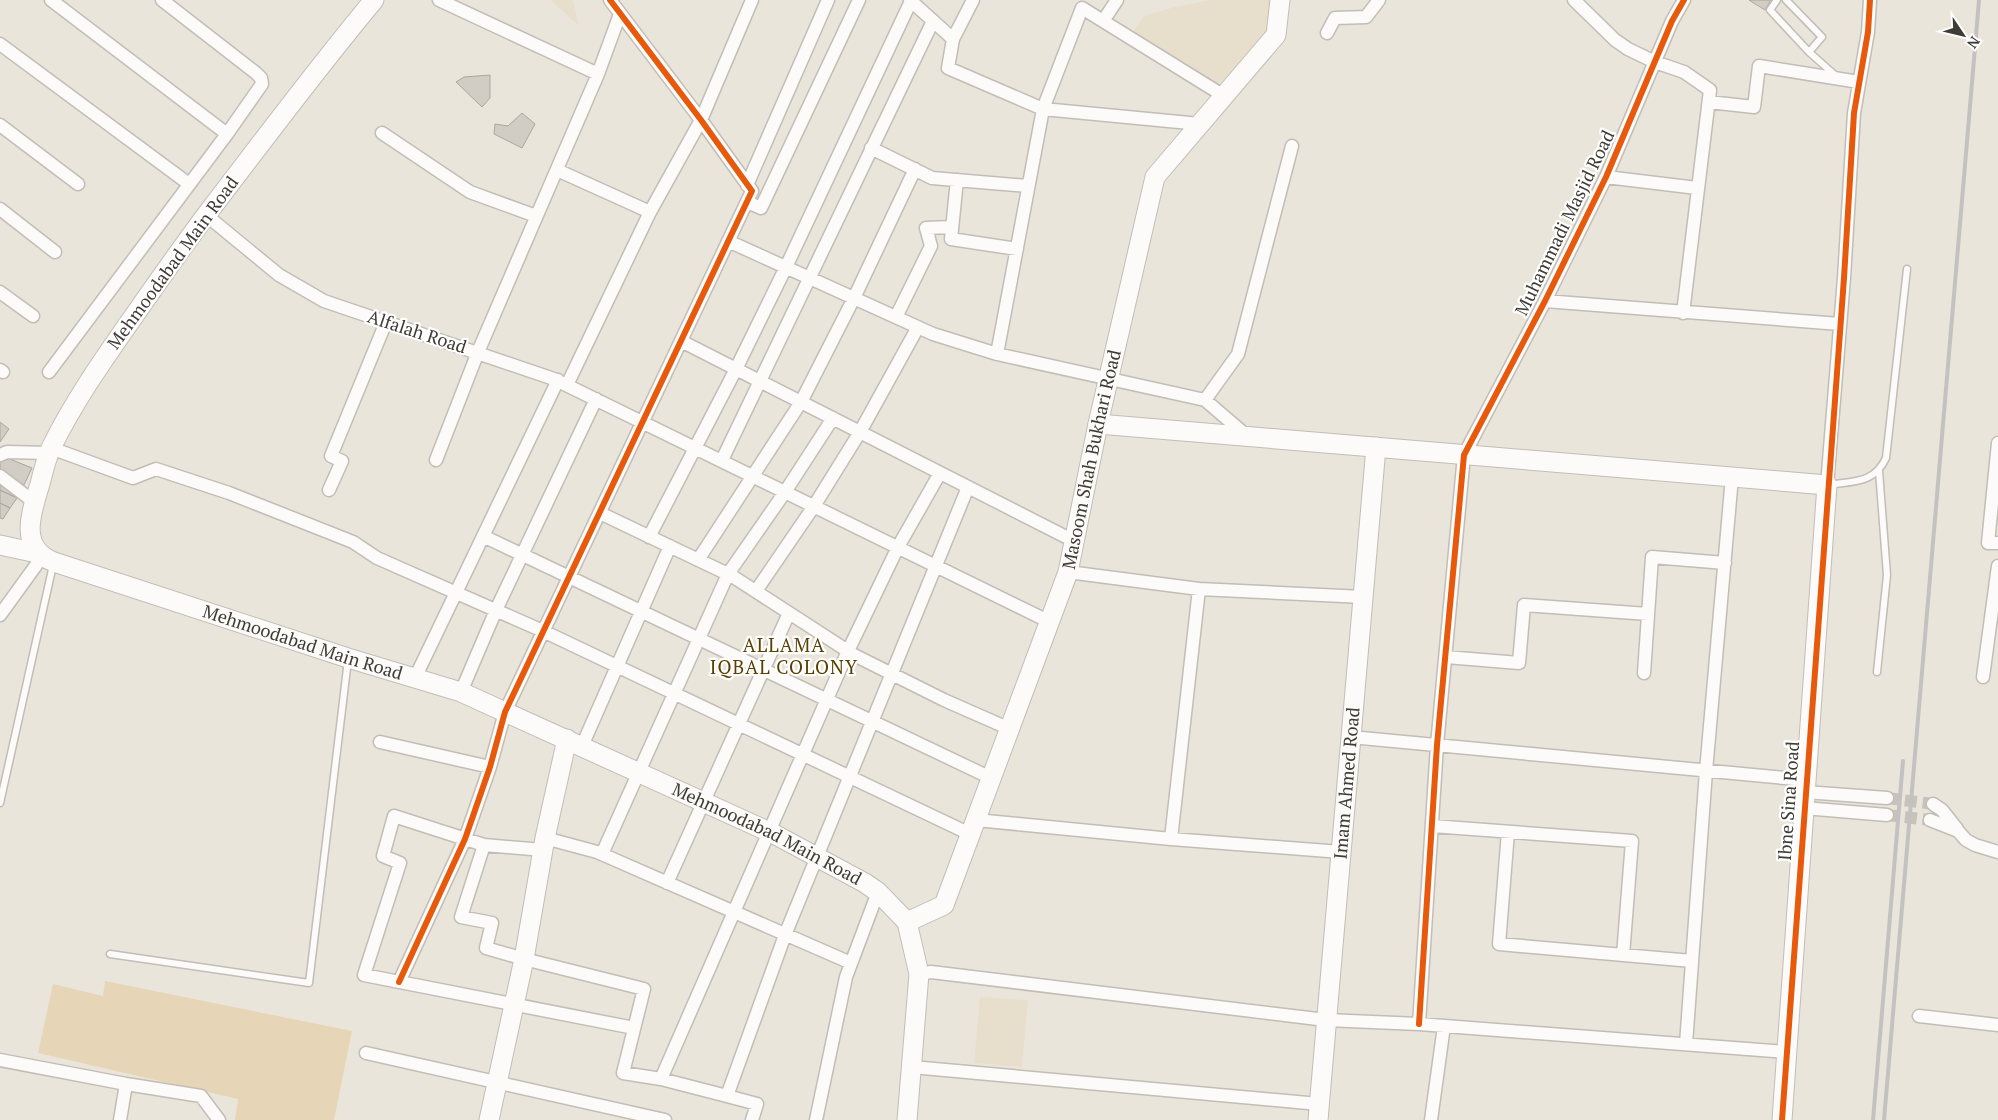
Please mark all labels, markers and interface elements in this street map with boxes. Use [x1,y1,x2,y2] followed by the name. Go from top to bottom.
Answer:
[1938,10,1988,60] north arrow
[1963,33,1985,53] text: N
[1509,126,1619,319] street label: Muhammadi Masjid Road
[101,171,243,354] street label: Mehmoodabad Main Road
[365,304,470,358] street label: Alfalah Road
[1056,347,1126,571] street label: Masoom Shah Bukhari Road
[200,598,406,685] street label: Mehmoodabad Main Road
[710,632,858,679] district label: ALLAMA IQBAL COLONY
[1328,706,1365,860] street label: Imam Ahmed Road
[1772,740,1804,861] street label: Ibne Sina Road
[669,776,866,890] street label: Mehmoodabad Main Road

